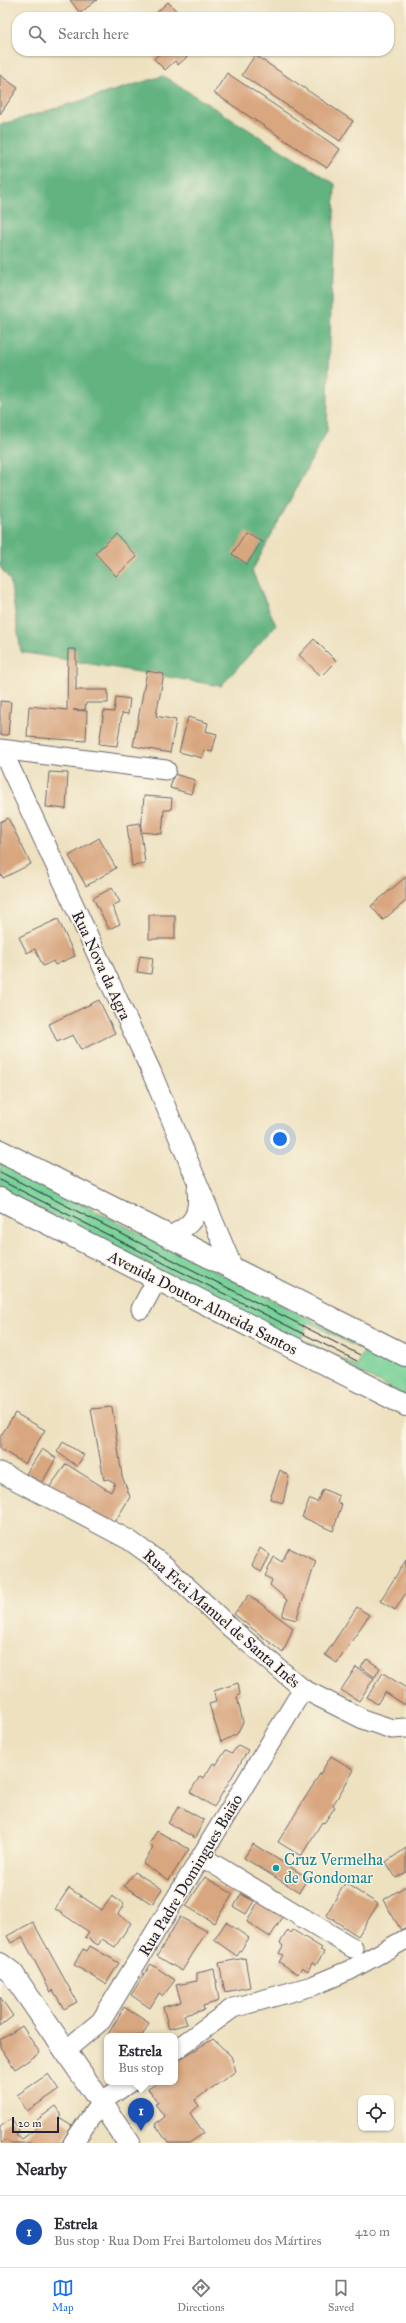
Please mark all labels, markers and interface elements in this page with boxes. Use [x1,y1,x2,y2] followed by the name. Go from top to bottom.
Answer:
[12,12,394,56] search box
[26,23,48,45] icon: search
[58,25,129,43] text: Search here
[67,908,135,1023] street label: Rua Nova da Agra
[270,1129,290,1149] your location
[104,1246,301,1359] street label: Avenida Doutor Almeida Santos
[139,1545,304,1692] street label: Rua Frei Manuel de Santa Inês
[135,1791,247,1960] street label: Rua Padre Domingues Baião
[284,1850,383,1887] place label: Cruz Vermelha de Gondomar
[271,1863,281,1873] marker: Cruz Vermelha de Gondomar
[104,2033,178,2085] popup
[118,2042,162,2060] text: Estrela
[118,2060,164,2076] text: Bus stop
[358,2095,394,2131] map controls
[358,2095,394,2131] button: locate
[128,2098,154,2131] pin: 1
[12,2115,59,2134] scale bar
[18,2117,41,2130] text: 20 m
[16,2159,67,2180] text: Nearby
[54,2215,98,2233] text: Estrela
[26,2224,32,2240] text: 1
[355,2224,390,2240] text: 420 m
[54,2233,321,2249] text: Bus stop · Rua Dom Frei Bartolomeu dos Mártires
[52,2277,74,2314] tab: Map
[177,2277,225,2314] tab: Directions
[328,2277,354,2314] tab: Saved

